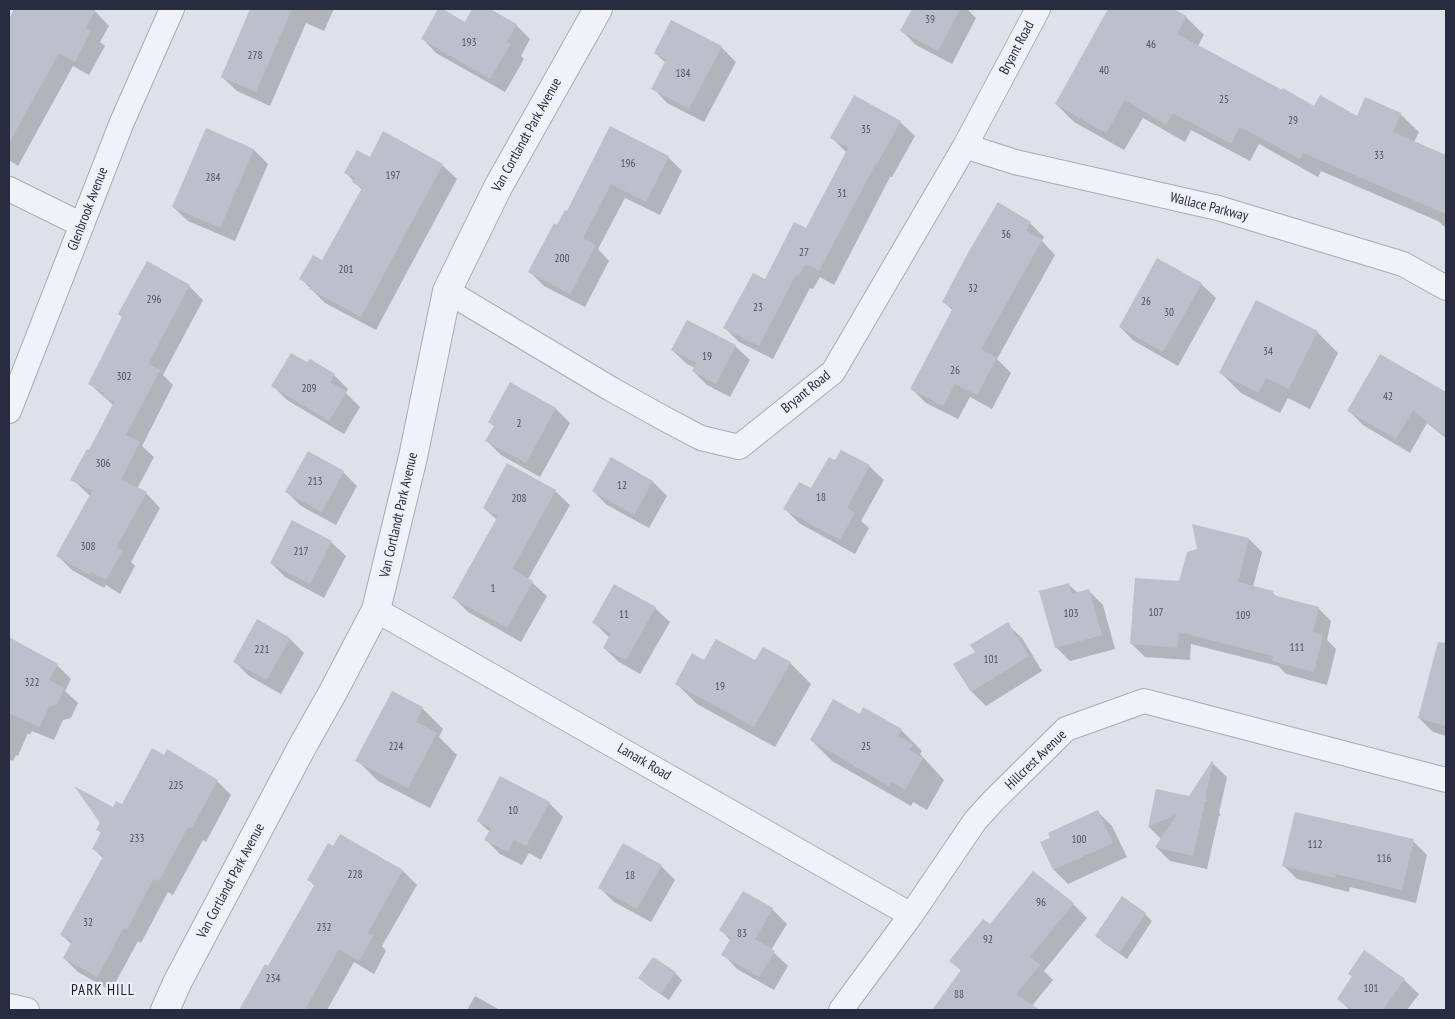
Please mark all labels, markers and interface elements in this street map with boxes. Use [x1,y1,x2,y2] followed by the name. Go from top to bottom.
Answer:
[925,13,935,27] house number: 39
[996,18,1038,78] street label: Bryant Road
[462,36,476,50] house number: 193
[1146,38,1156,52] house number: 46
[248,49,262,63] house number: 278
[1099,64,1109,78] house number: 40
[676,67,690,81] house number: 184
[489,75,565,195] street label: Van Cortlandt Park Avenue
[1219,93,1229,107] house number: 25
[1288,114,1298,128] house number: 29
[861,123,871,137] house number: 35
[1374,149,1384,163] house number: 33
[621,157,635,171] house number: 196
[64,165,112,253] street label: Glenbrook Avenue
[386,169,400,183] house number: 197
[206,171,220,185] house number: 284
[837,187,847,201] house number: 31
[1168,189,1250,225] street label: Wallace Parkway
[1001,228,1011,242] house number: 36
[799,246,809,260] house number: 27
[555,252,569,266] house number: 200
[339,263,353,277] house number: 201
[968,282,978,296] house number: 32
[147,293,161,307] house number: 296
[1141,295,1151,309] house number: 26
[753,301,763,315] house number: 23
[1164,306,1174,320] house number: 30
[1263,345,1273,359] house number: 34
[702,350,712,364] house number: 19
[950,364,960,378] house number: 26
[778,367,834,417] street label: Bryant Road
[117,370,131,384] house number: 302
[302,382,316,396] house number: 209
[1383,390,1393,404] house number: 42
[517,417,521,431] house number: 2
[376,451,422,579] street label: Van Cortlandt Park Avenue
[96,457,110,471] house number: 306
[308,475,322,489] house number: 213
[617,479,627,493] house number: 12
[816,491,826,505] house number: 18
[512,492,526,506] house number: 208
[81,540,95,554] house number: 308
[294,545,308,559] house number: 217
[491,582,495,596] house number: 1
[1149,606,1163,620] house number: 107
[1064,607,1078,621] house number: 103
[619,608,629,622] house number: 11
[1236,609,1250,623] house number: 109
[1290,641,1304,655] house number: 111
[255,643,269,657] house number: 221
[984,653,998,667] house number: 101
[25,676,39,690] house number: 322
[715,680,725,694] house number: 19
[1002,727,1070,793] street label: Hillcrest Avenue
[389,740,403,754] house number: 224
[614,740,674,784] street label: Lanark Road
[861,740,871,754] house number: 25
[169,779,183,793] house number: 225
[508,804,518,818] house number: 10
[194,821,268,941] street label: Van Cortlandt Park Avenue
[130,832,144,846] house number: 233
[1072,833,1086,847] house number: 100
[1308,838,1322,852] house number: 112
[1377,852,1391,866] house number: 116
[348,868,362,882] house number: 228
[625,869,635,883] house number: 18
[1036,896,1046,910] house number: 96
[83,916,93,930] house number: 32
[317,921,331,935] house number: 232
[737,927,747,941] house number: 83
[983,933,993,947] house number: 92
[266,972,280,986] house number: 234
[70,982,136,1000] district label: PARK HILL
[1364,982,1378,996] house number: 101
[954,988,964,1002] house number: 88

